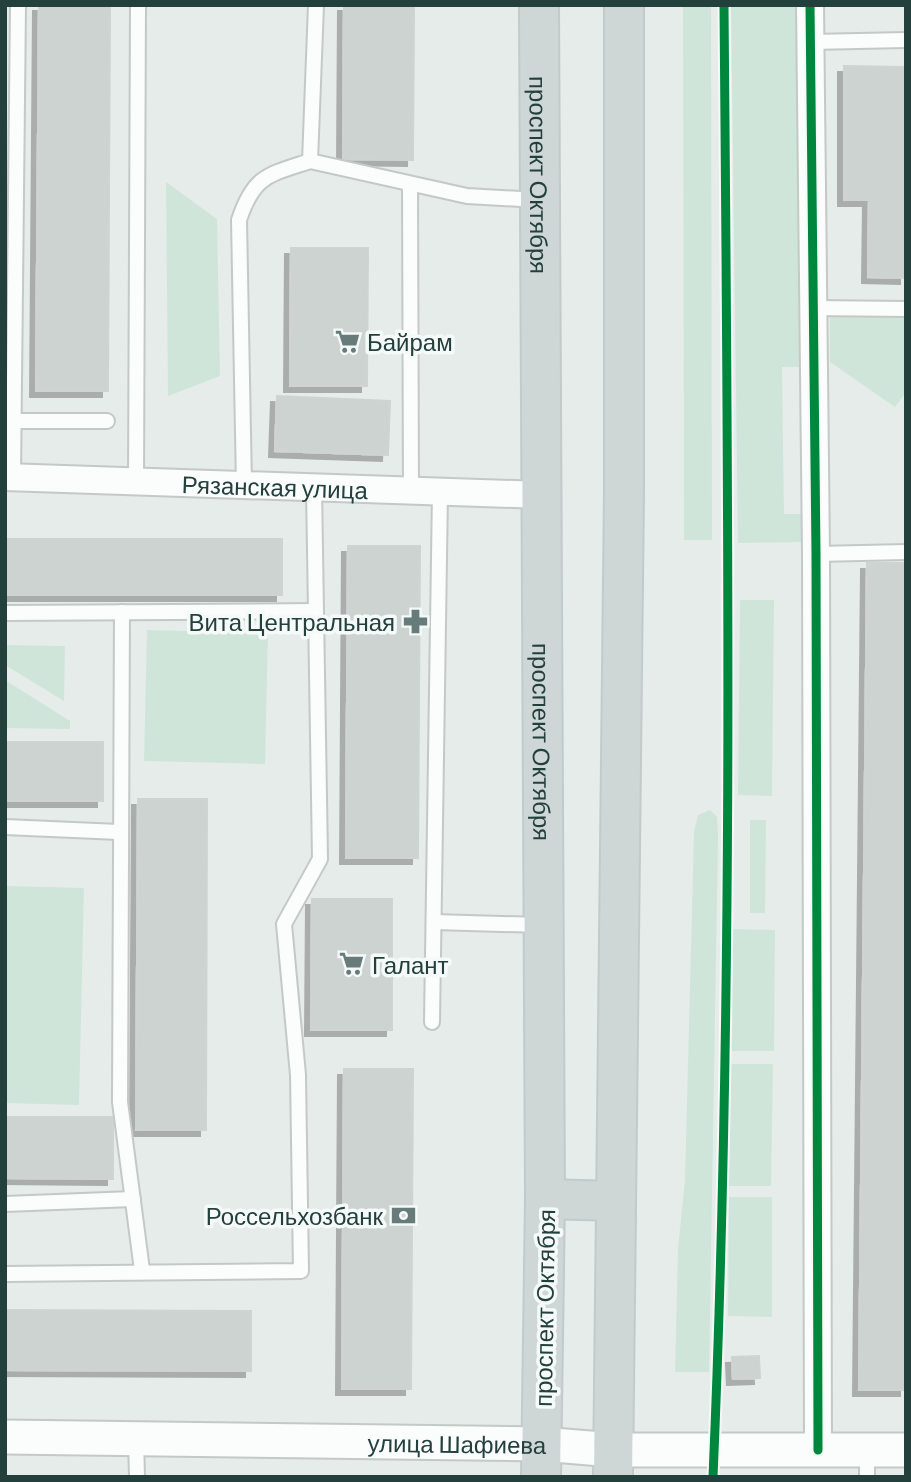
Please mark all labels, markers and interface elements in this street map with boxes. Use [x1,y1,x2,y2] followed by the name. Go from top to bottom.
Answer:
[525,76,555,274] street label: проспект Октября
[333,327,361,355] supermarket icon: Байрам
[367,327,453,356] place label: Байрам
[181,468,369,504] street label: Рязанская улица
[189,607,395,636] place label: Вита Центральная
[401,607,429,635] pharmacy icon: Вита Центральная
[528,643,558,841] street label: проспект Октября
[338,950,366,978] supermarket icon: Галант
[372,950,449,979] place label: Галант
[206,1201,383,1230] place label: Россельхозбанк
[389,1201,417,1229] bank icon: Россельхозбанк
[528,1209,560,1407] street label: проспект Октября
[368,1427,547,1459] street label: улица Шафиева

